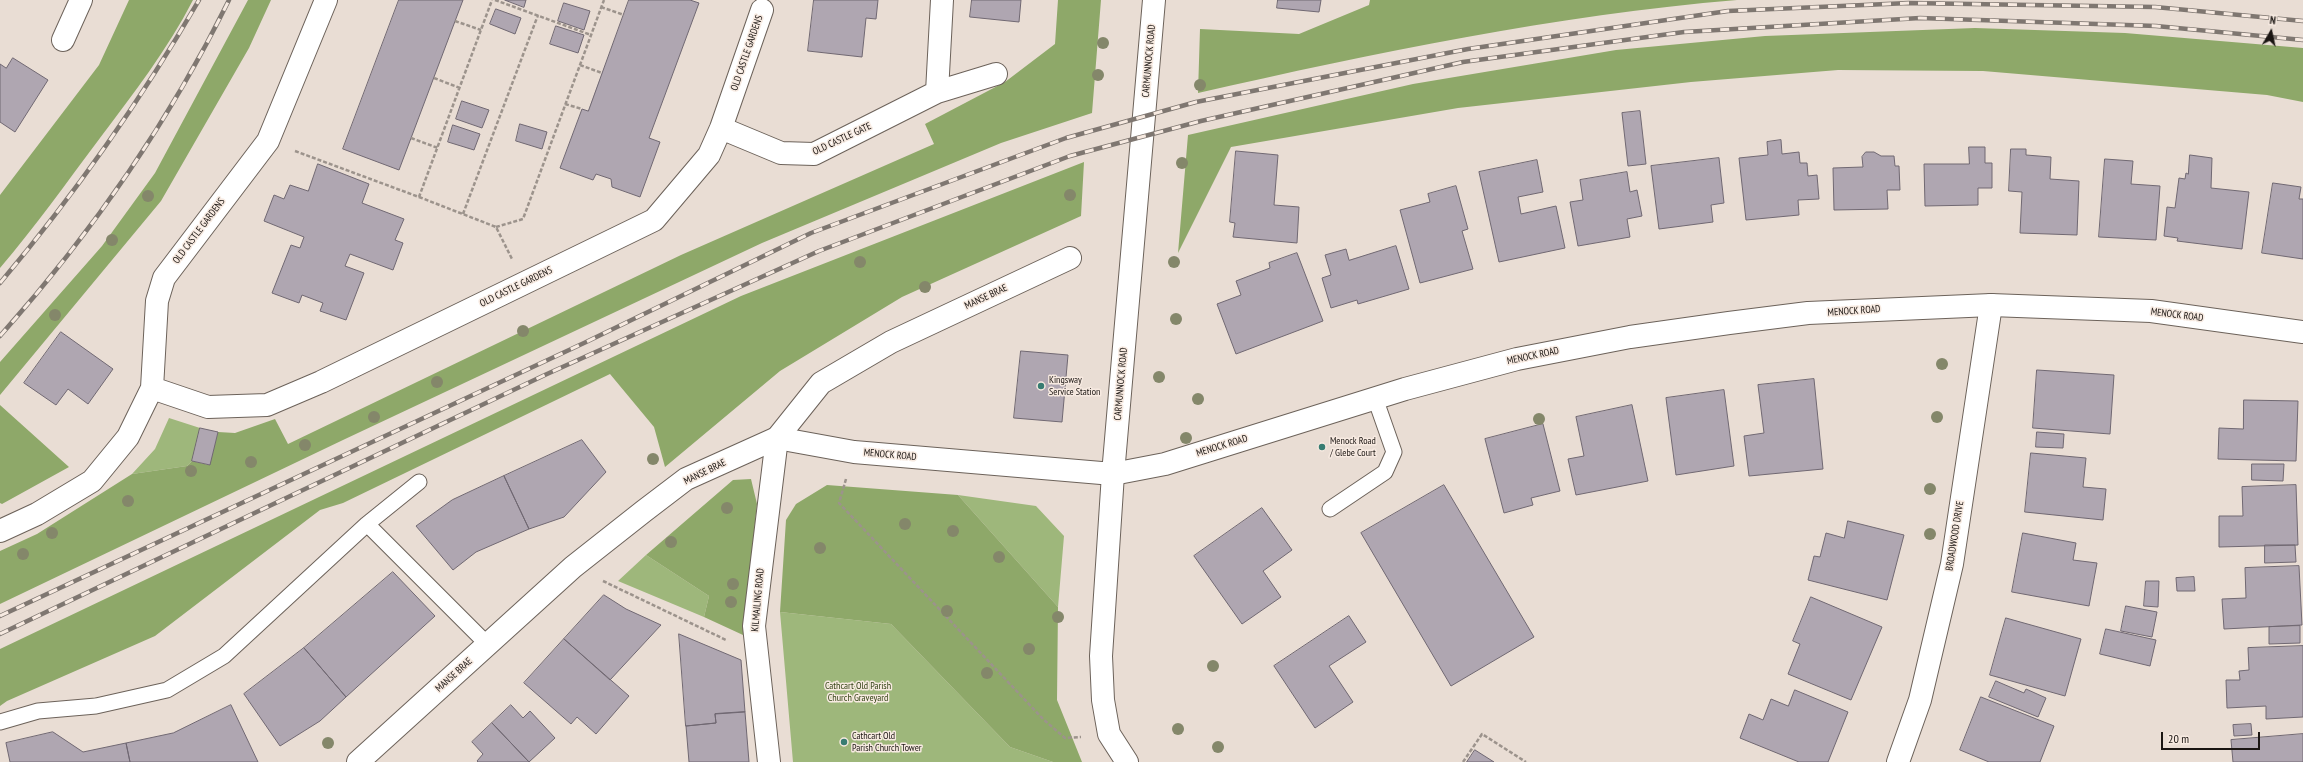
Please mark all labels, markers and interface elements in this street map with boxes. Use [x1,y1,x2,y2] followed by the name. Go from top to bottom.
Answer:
[2251,12,2291,52] north arrow
[2269,13,2277,28] text: N
[728,14,766,92] street label: OLD CASTLE GARDENS
[1140,24,1158,98] street label: CARMUNNOCK ROAD
[811,120,873,158] street label: OLD CASTLE GATE
[170,196,228,266] street label: OLD CASTLE GARDENS
[478,264,554,310] street label: OLD CASTLE GARDENS
[963,282,1009,312] street label: MANSE BRAE
[1827,303,1881,319] street label: MENOCK ROAD
[2150,306,2204,324] street label: MENOCK ROAD
[1506,345,1560,367] street label: MENOCK ROAD
[1112,347,1130,421] street label: CARMUNNOCK ROAD
[1049,374,1100,398] place label: Kingsway Service Station
[1036,381,1046,391] marker: Kingsway Service Station
[1195,433,1249,459] street label: MENOCK ROAD
[1330,435,1376,458] place label: Menock Road / Glebe Court
[1317,442,1327,452] marker: Menock Road / Glebe Court
[863,447,917,463] street label: MENOCK ROAD
[682,457,728,487] street label: MANSE BRAE
[1944,500,1966,572] street label: BROADWOOD DRIVE
[749,568,767,632] street label: KILMAILING ROAD
[433,655,475,695] street label: MANSE BRAE
[825,680,891,704] park label: Cathcart Old Parish Church Graveyard
[2163,724,2262,750] scale bar
[852,730,922,754] place label: Cathcart Old Parish Church Tower
[2168,731,2189,746] text: 20 m
[839,737,849,747] marker: Cathcart Old Parish Church Tower

